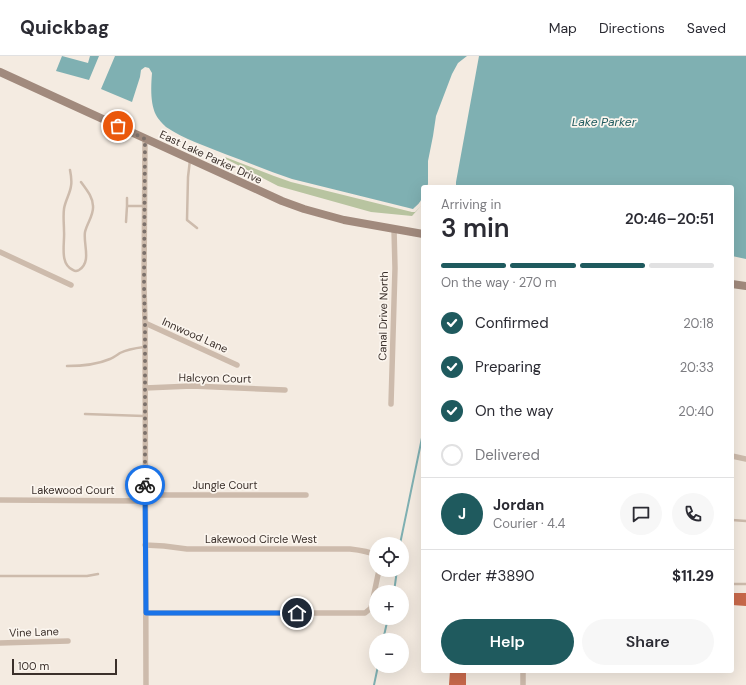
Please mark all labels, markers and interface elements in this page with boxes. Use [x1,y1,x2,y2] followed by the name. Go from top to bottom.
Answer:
[20,15,109,40] text: Quickbag
[549,19,577,37] text: Map
[599,19,665,37] text: Directions
[687,19,726,37] text: Saved
[101,109,135,143] pin
[572,114,637,130] water label: Lake Parker
[107,115,129,137] icon: bag
[158,127,264,187] street label: East Lake Parker Drive
[441,196,501,213] text: Arriving in
[625,209,714,229] text: 20:46–20:51
[441,211,510,245] text: 3 min
[375,271,391,361] street label: Canal Drive North
[441,274,557,291] text: On the way · 270 m
[441,312,463,334] icon: check
[475,313,549,333] text: Confirmed
[160,314,230,356] street label: Innwood Lane
[683,315,714,332] text: 20:18
[441,356,463,378] icon: check
[475,357,541,377] text: Preparing
[680,359,714,376] text: 20:33
[179,370,251,386] street label: Halcyon Court
[441,400,463,422] icon: check
[475,401,554,421] text: On the way
[678,403,714,420] text: 20:40
[475,445,540,465] text: Delivered
[125,465,165,505] courier
[134,474,156,496] icon: bike
[193,478,258,492] street label: Jungle Court
[31,483,115,497] street label: Lakewood Court
[620,493,662,535] button: chat
[672,493,714,535] button: phone
[493,495,544,515] text: Jordan
[458,504,466,524] text: J
[493,515,565,532] text: Courier · 4.4
[205,532,317,546] street label: Lakewood Circle West
[369,537,409,673] map controls
[369,537,409,577] button: locate
[441,566,535,586] text: Order #3890
[672,566,714,586] text: $11.29
[369,585,409,625] button: +
[280,596,314,630] pin
[286,602,308,624] icon: home
[441,619,574,665] button: Help
[582,619,714,665] button: Share
[9,624,59,640] street label: Vine Lane
[369,633,409,673] button: −
[12,657,117,676] scale bar
[18,659,49,673] text: 100 m

